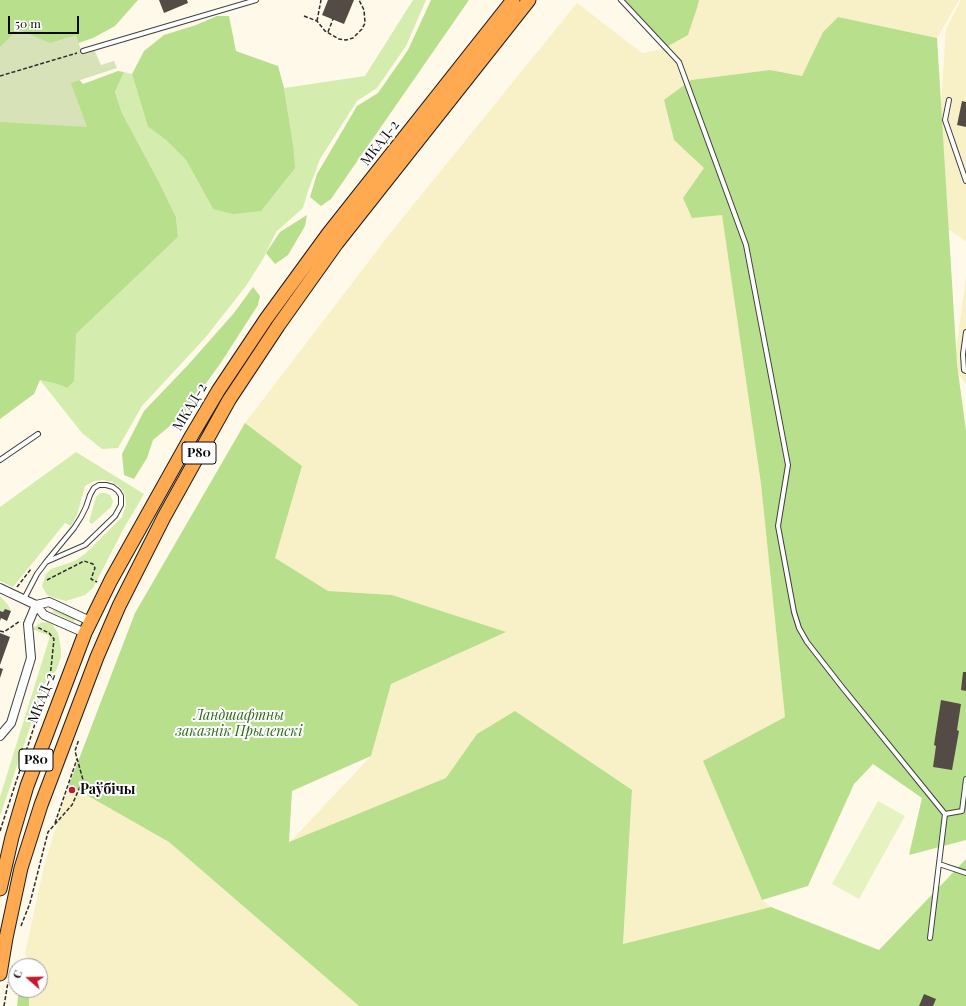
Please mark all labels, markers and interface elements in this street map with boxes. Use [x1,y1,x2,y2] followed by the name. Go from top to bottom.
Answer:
[10,8,81,34] scale bar
[15,15,41,31] text: 50 m
[357,117,403,169] street label: МКАД-2
[169,380,211,434] street label: МКАД-2
[182,442,216,464] road number: Р80
[25,670,59,726] street label: МКАД-2
[176,708,302,740] park label: Ландшафтны заказнік Прылепскі
[19,749,53,771] road number: Р80
[80,782,136,798] place label: Раўбічы
[67,785,77,795] marker: Раўбічы
[8,958,48,998] north arrow
[9,968,26,980] text: С

